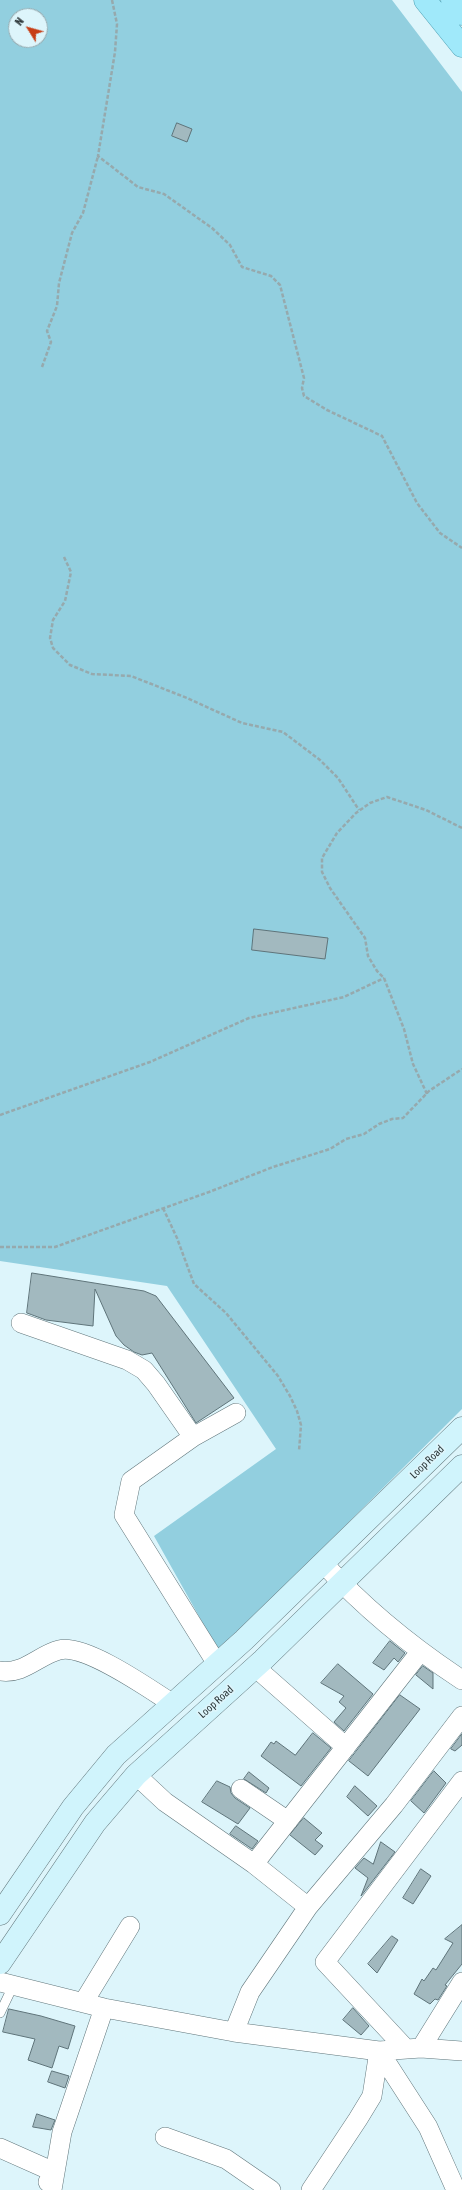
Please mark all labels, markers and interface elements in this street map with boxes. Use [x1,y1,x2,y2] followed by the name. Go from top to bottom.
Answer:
[8,8,48,48] north arrow
[12,15,26,28] text: N
[407,1443,447,1481] street label: Loop Road
[196,1683,236,1721] street label: Loop Road

